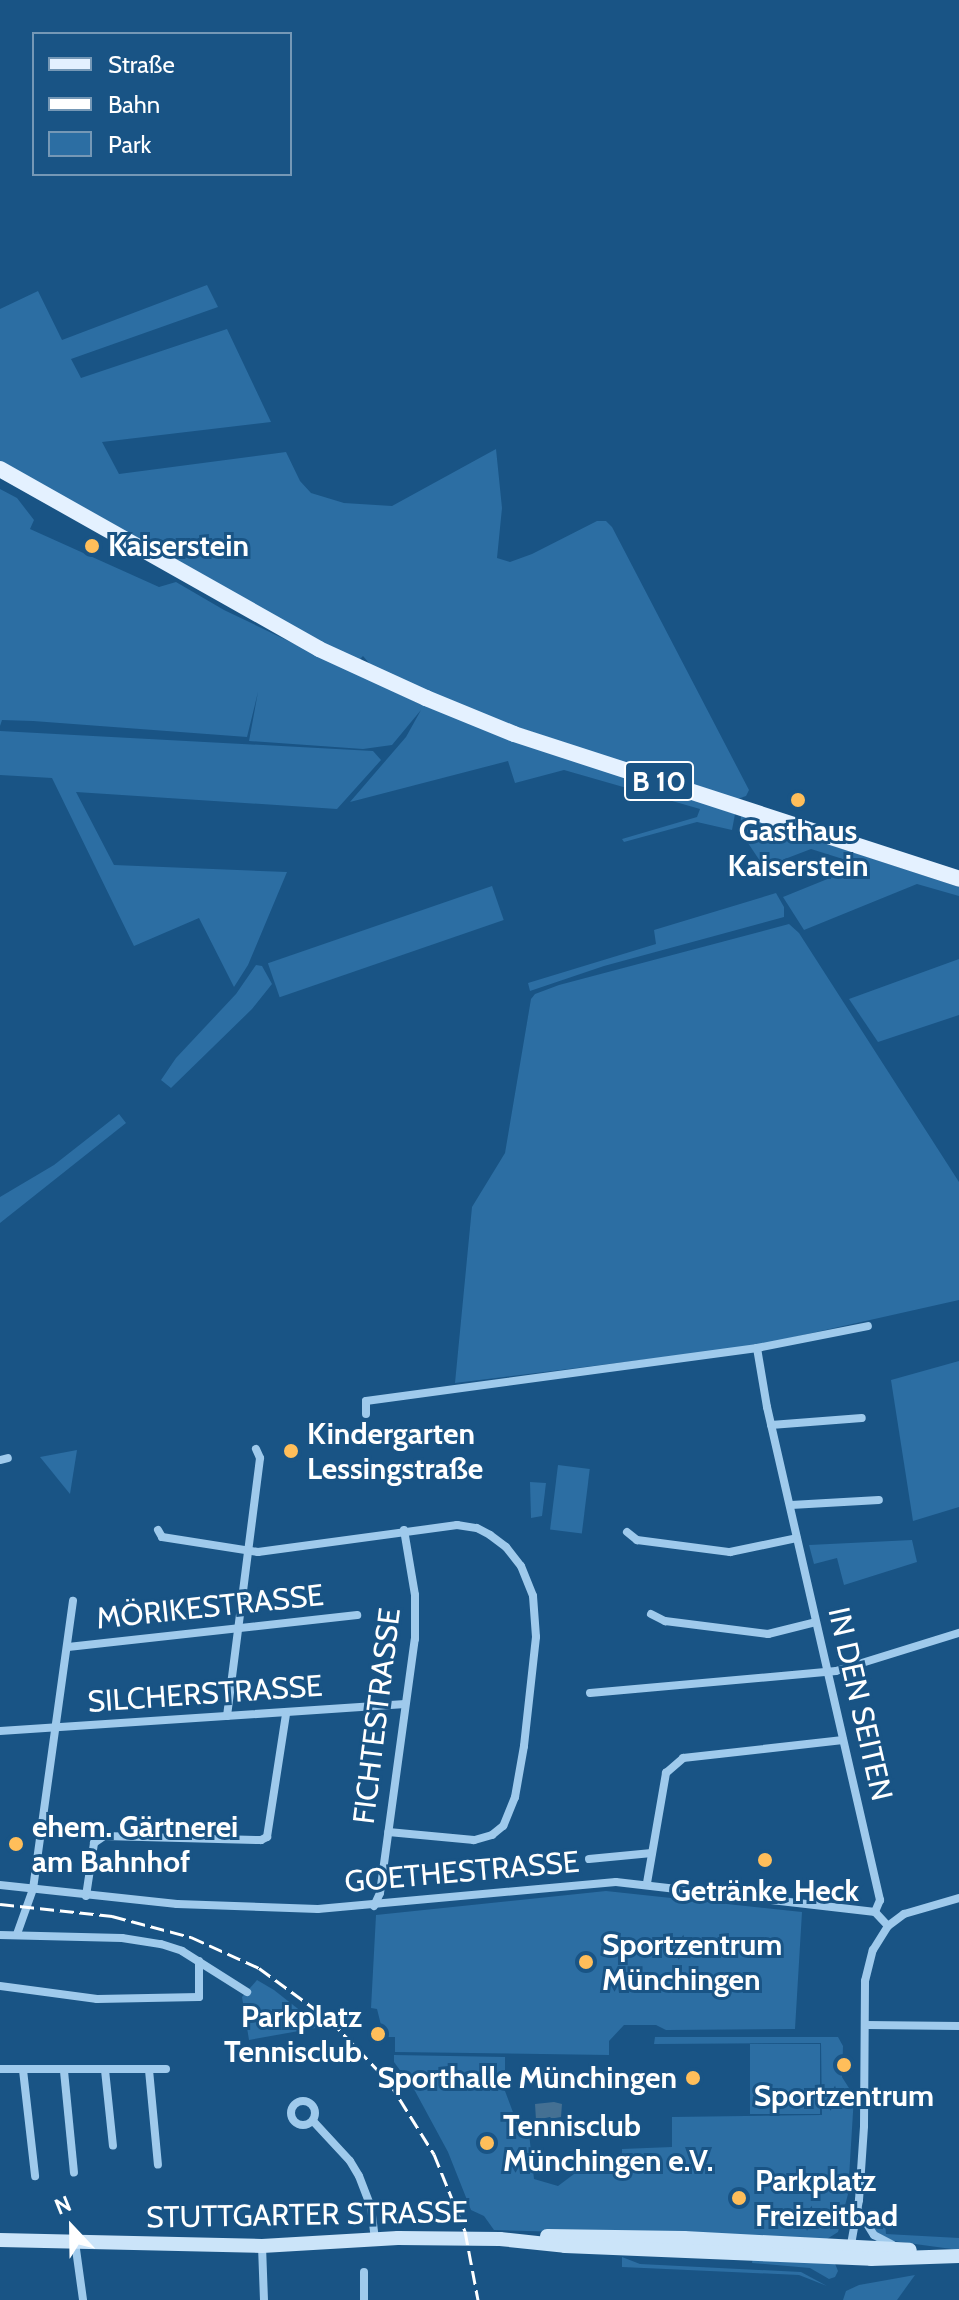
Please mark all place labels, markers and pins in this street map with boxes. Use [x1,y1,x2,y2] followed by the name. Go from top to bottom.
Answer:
[108,528,249,564] place label: Kaiserstein
[83,537,101,555] marker: Kaiserstein
[789,791,807,809] marker: Gasthaus Kaiserstein
[727,813,869,884] place label: Gasthaus Kaiserstein
[307,1416,483,1486] place label: Kindergarten Lessingstraße
[282,1442,300,1460] marker: Kindergarten Lessingstraße
[32,1809,238,1880] place label: ehem. Gärtnerei am Bahnhof
[7,1835,25,1853] marker: ehem. Gärtnerei am Bahnhof
[756,1851,774,1869] marker: Getränke Heck
[671,1873,859,1909] place label: Getränke Heck
[602,1927,782,1998] place label: Sportzentrum Münchingen
[577,1953,595,1971] marker: Sportzentrum Münchingen
[224,1999,362,2070] place label: Parkplatz Tennisclub
[369,2025,387,2043] marker: Parkplatz Tennisclub
[835,2056,853,2074] marker: Sportzentrum
[377,2060,677,2096] place label: Sporthalle Münchingen
[684,2069,702,2087] marker: Sporthalle Münchingen
[754,2078,934,2114] place label: Sportzentrum
[503,2108,714,2178] place label: Tennisclub Münchingen e.V.
[478,2134,496,2152] marker: Tennisclub Münchingen e.V.
[755,2163,898,2234] place label: Parkplatz Freizeitbad
[730,2189,748,2207] marker: Parkplatz Freizeitbad

